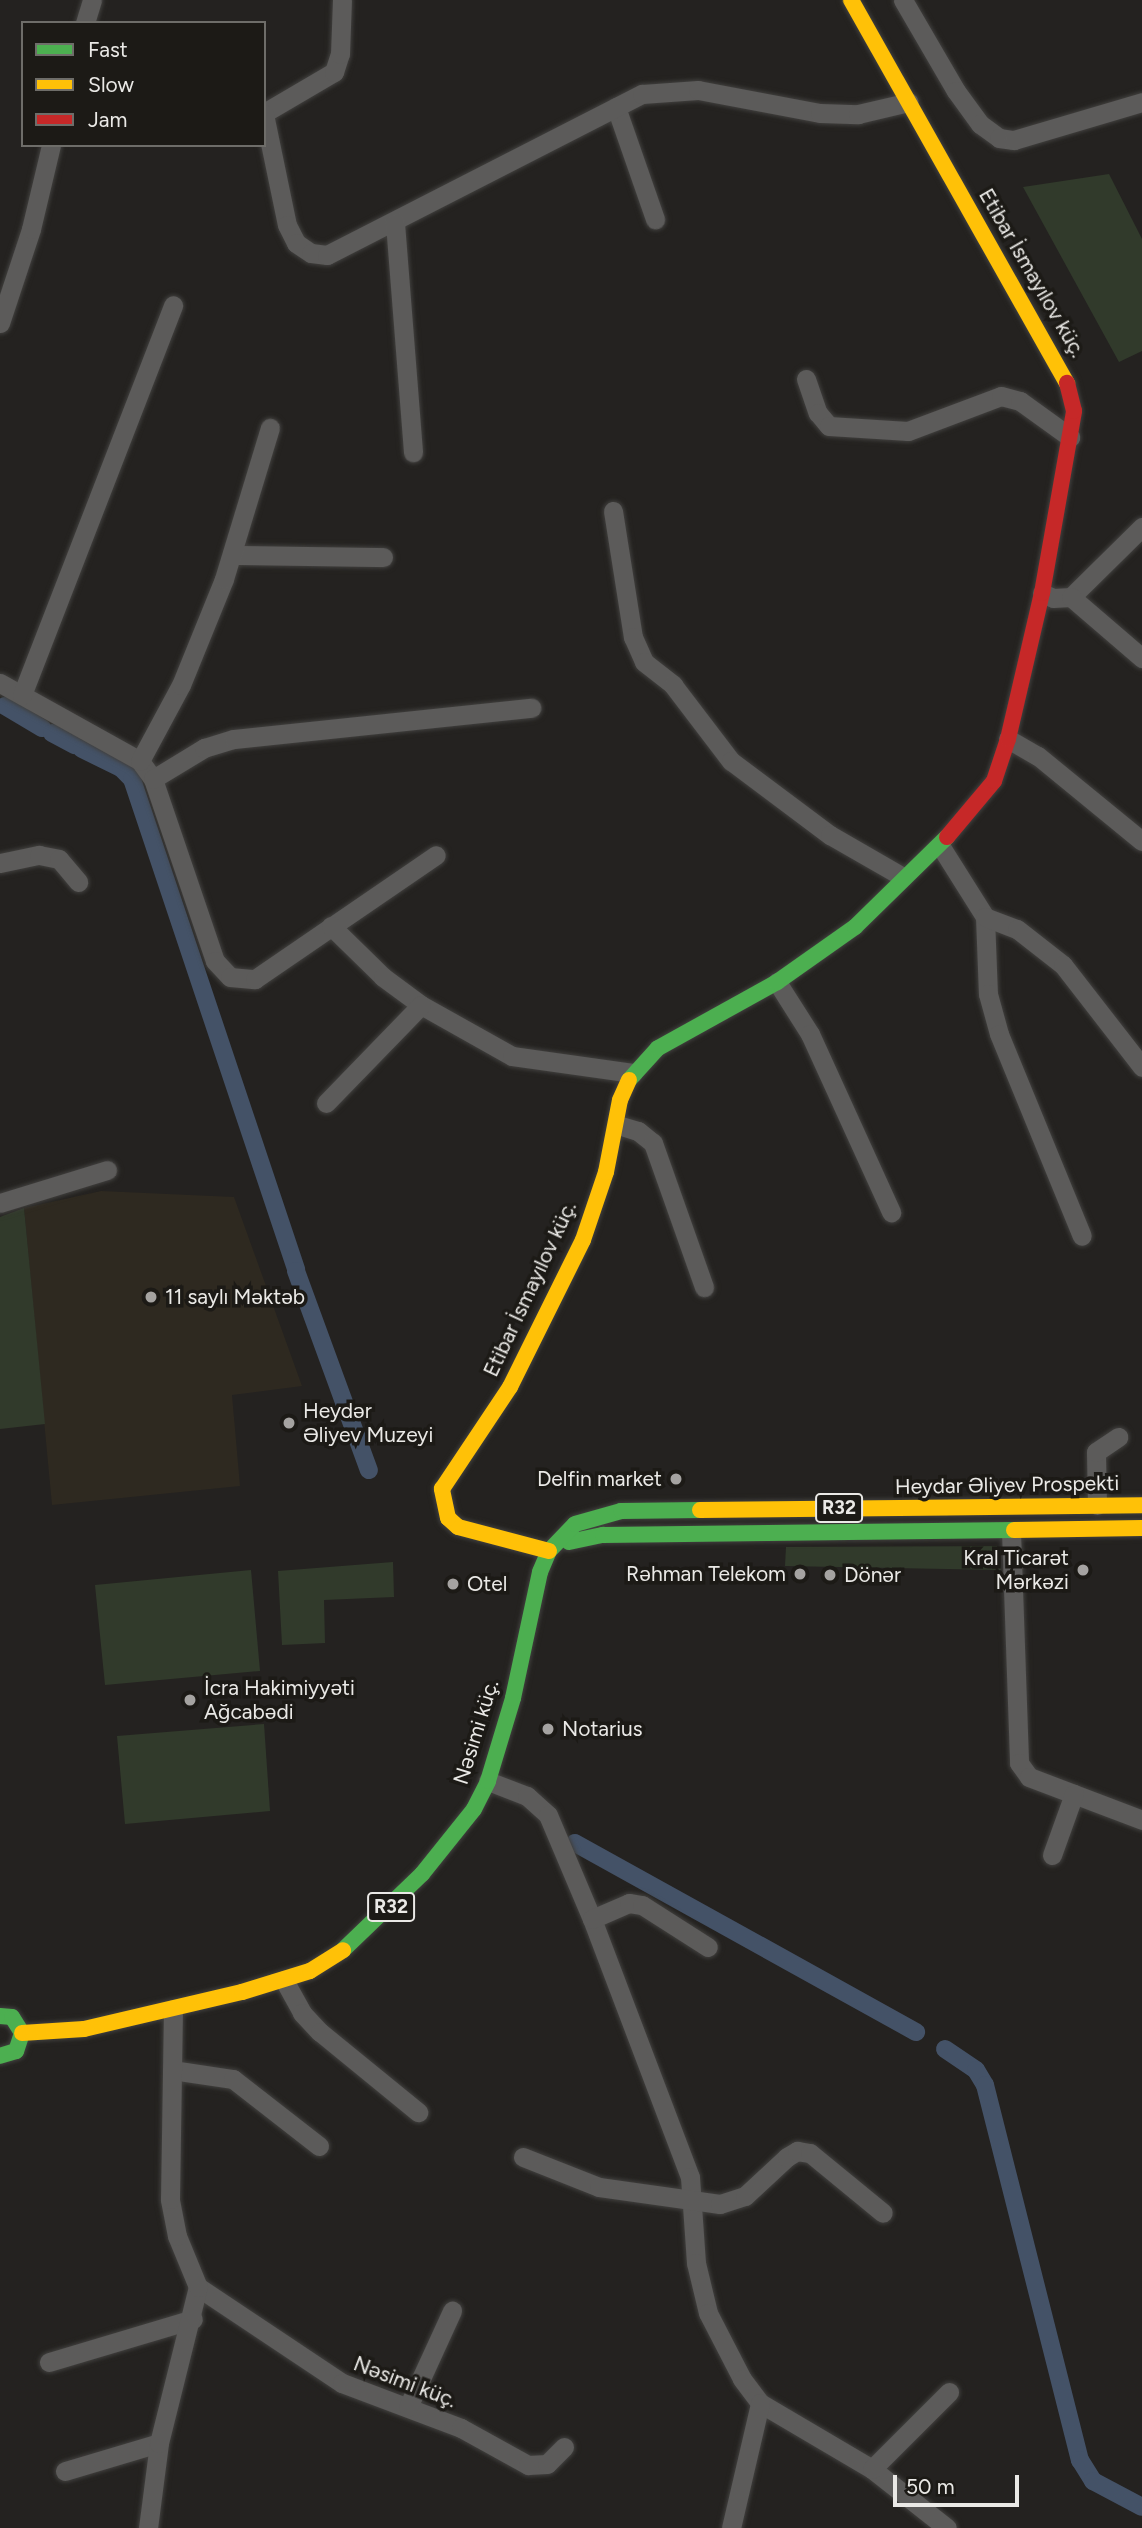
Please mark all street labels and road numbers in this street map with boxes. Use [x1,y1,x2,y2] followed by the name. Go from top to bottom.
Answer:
[973,184,1091,362] street label: Etibar İsmayılov küç.
[478,1197,582,1381] street label: Etibar İsmayılov küç.
[895,1470,1119,1500] street label: Heydar Əliyev Prospekti
[814,1492,864,1524] road number: R32
[448,1677,504,1787] street label: Nəsimi küç.
[366,1892,416,1923] road number: R32
[350,2351,460,2413] street label: Nəsimi küç.

